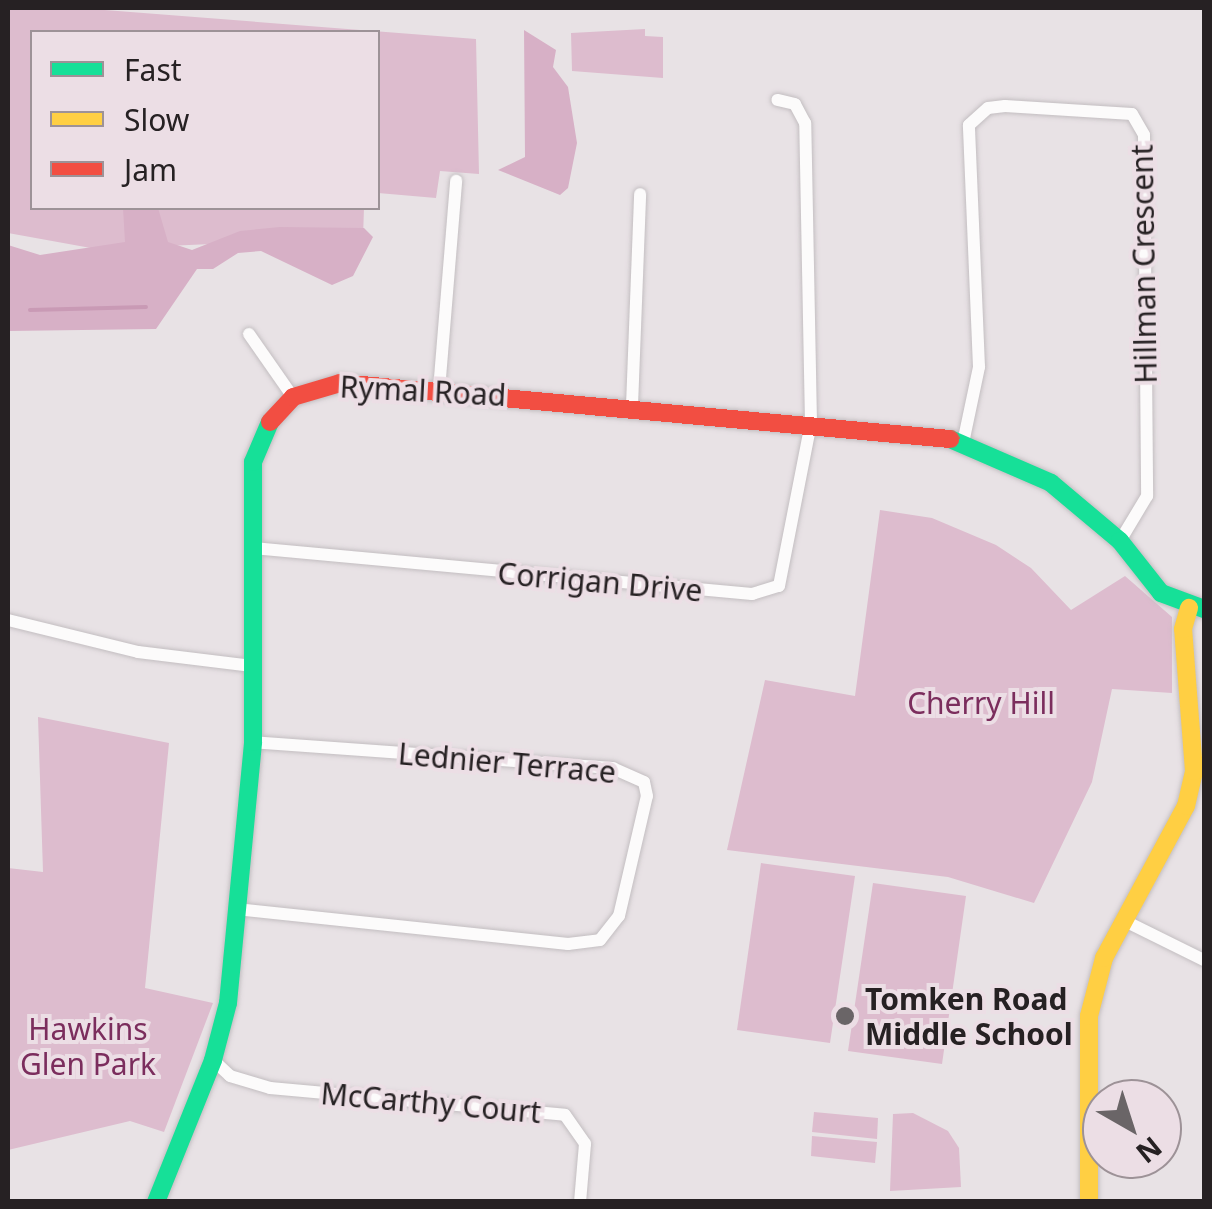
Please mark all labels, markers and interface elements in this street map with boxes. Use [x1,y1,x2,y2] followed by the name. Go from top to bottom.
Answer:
[30,30,380,210] legend
[124,49,182,90] text: Fast
[124,99,189,140] text: Slow
[1124,144,1164,384] street label: Hillman Crescent
[124,149,177,190] text: Jam
[339,369,507,413] street label: Rymal Road
[496,555,704,609] street label: Corrigan Drive
[907,685,1055,721] park label: Cherry Hill
[397,736,617,790] street label: Lednier Terrace
[865,981,1073,1052] place label: Tomken Road Middle School
[834,1005,856,1027] marker: Tomken Road Middle School
[20,1011,156,1082] park label: Hawkins Glen Park
[319,1075,543,1131] street label: McCarthy Court
[1082,1079,1182,1179] north arrow
[1129,1129,1170,1173] text: N

